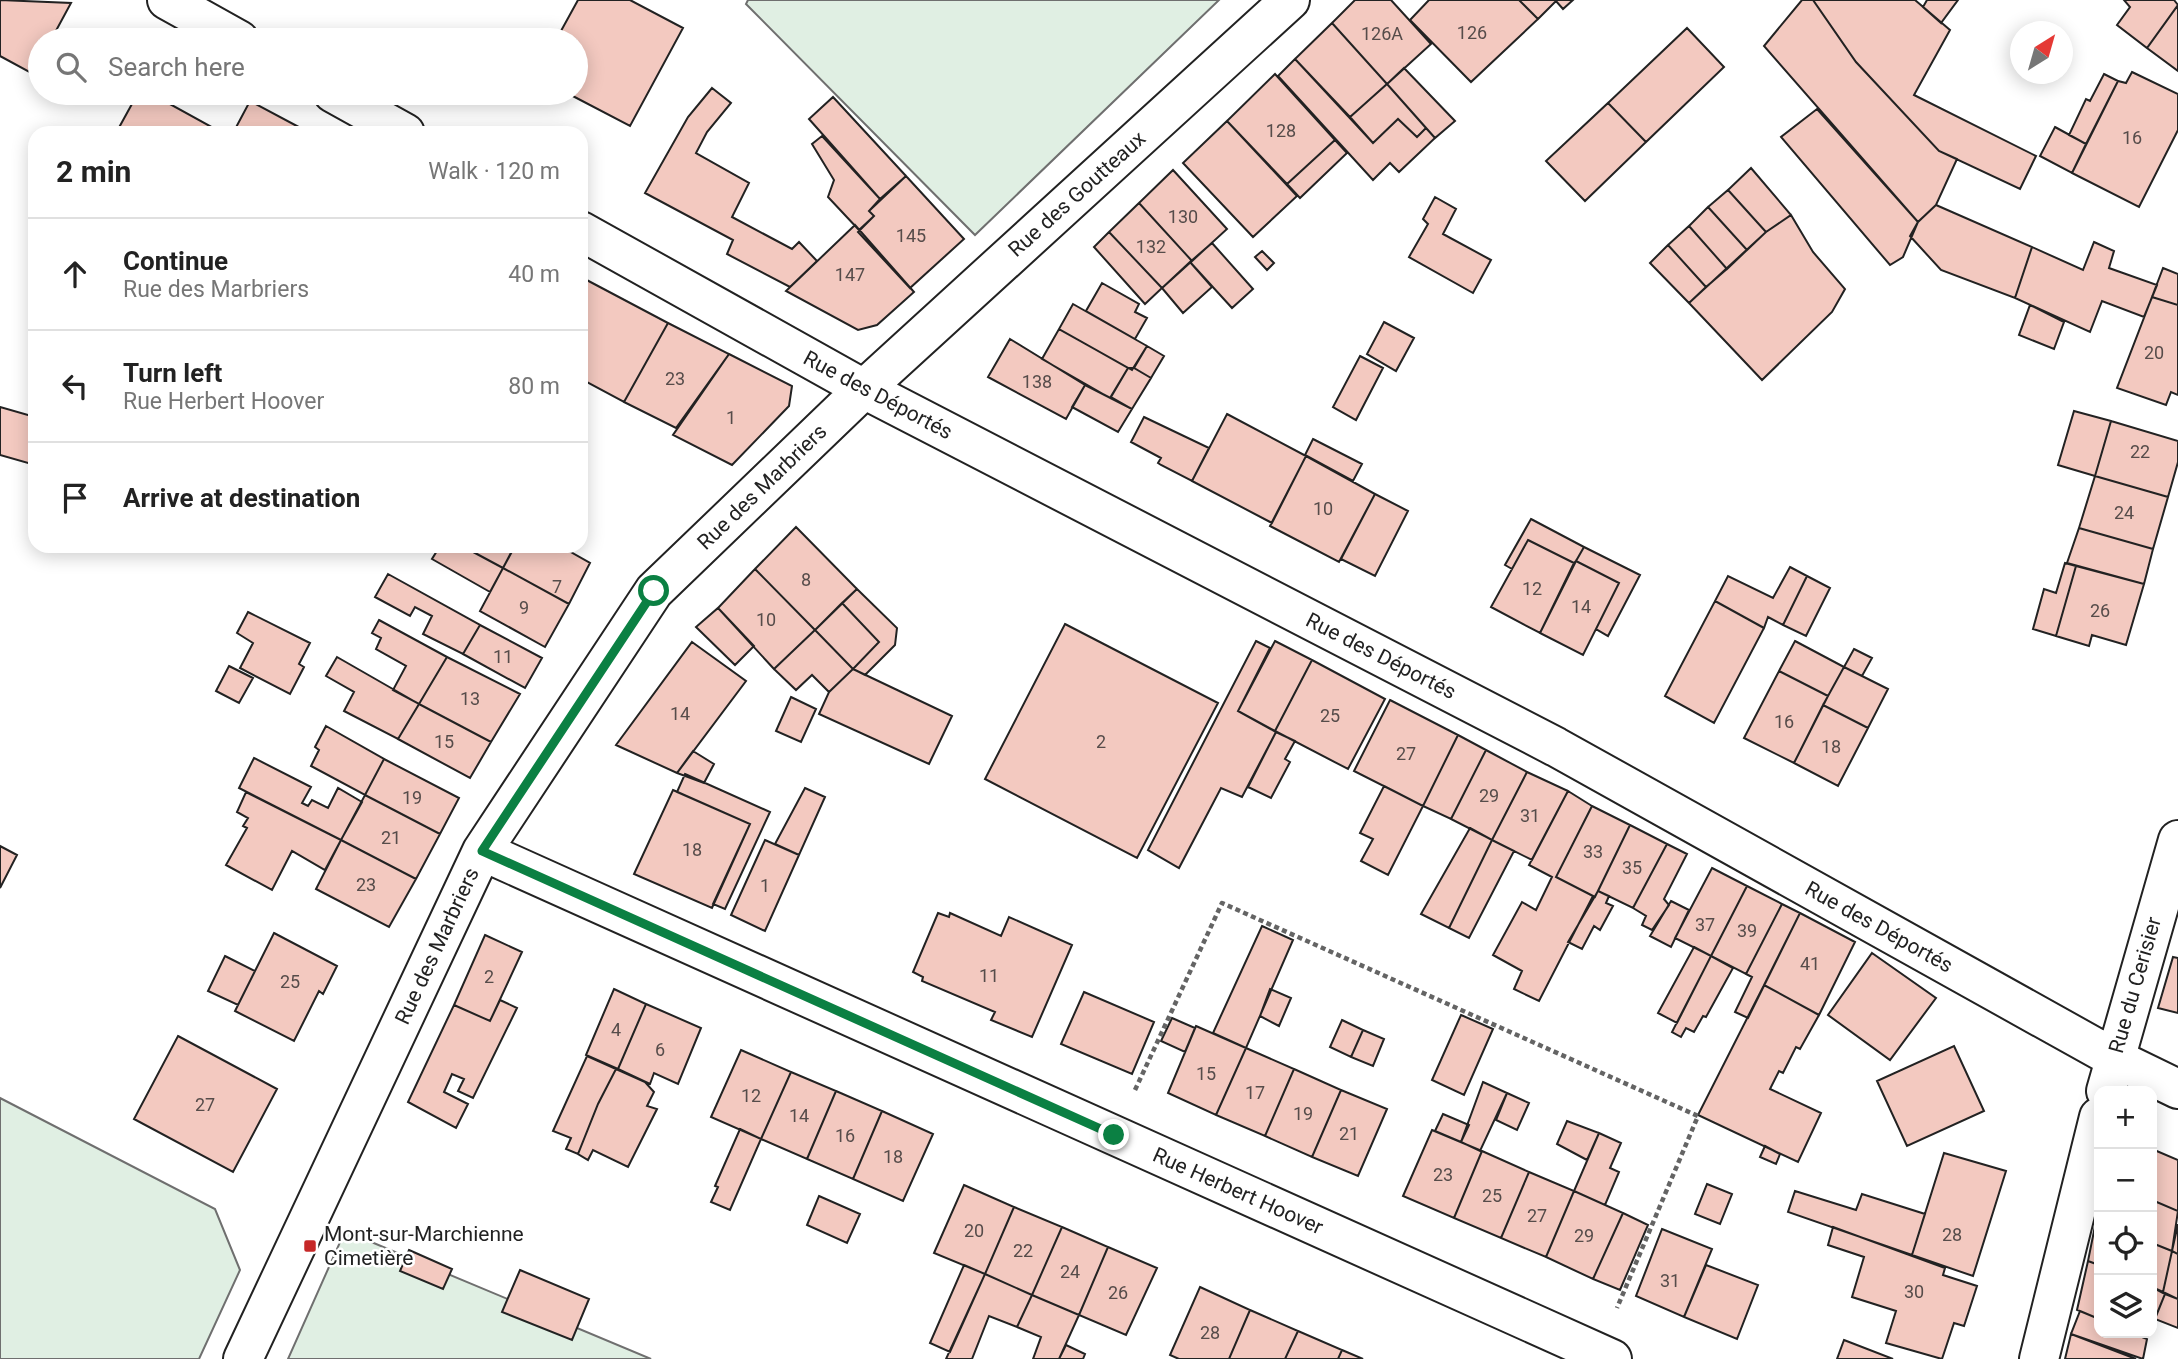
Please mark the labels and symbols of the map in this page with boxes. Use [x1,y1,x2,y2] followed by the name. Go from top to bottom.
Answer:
[2010,21,2073,84] north arrow
[1457,22,1487,43] house number: 126
[1361,23,1403,44] house number: 126A
[1266,120,1296,141] house number: 128
[1004,126,1150,262] street label: Rue des Goutteaux
[2122,127,2142,148] house number: 16
[1168,206,1198,227] house number: 130
[896,225,926,246] house number: 145
[1136,236,1166,257] house number: 132
[835,264,865,285] house number: 147
[2144,342,2164,363] house number: 20
[800,346,956,444] street label: Rue des Déportés
[665,368,685,389] house number: 23
[1022,371,1052,392] house number: 138
[726,407,736,428] house number: 1
[693,419,831,555] street label: Rue des Marbriers
[2130,441,2150,462] house number: 22
[1313,498,1333,519] house number: 10
[2114,502,2134,523] house number: 24
[801,569,811,590] house number: 8
[638,575,669,606] route start
[552,576,562,597] house number: 7
[1522,578,1542,599] house number: 12
[1571,596,1591,617] house number: 14
[519,597,529,618] house number: 9
[2090,600,2110,621] house number: 26
[1302,608,1460,704] street label: Rue des Déportés
[756,609,776,630] house number: 10
[493,646,513,667] house number: 11
[460,688,480,709] house number: 13
[670,703,690,724] house number: 14
[1320,705,1340,726] house number: 25
[1774,711,1794,732] house number: 16
[434,731,454,752] house number: 15
[1096,731,1106,752] house number: 2
[1821,736,1841,757] house number: 18
[1396,743,1416,764] house number: 27
[1479,785,1499,806] house number: 29
[402,787,422,808] house number: 19
[1520,805,1540,826] house number: 31
[381,827,401,848] house number: 21
[682,839,702,860] house number: 18
[1583,841,1603,862] house number: 33
[1622,857,1642,878] house number: 35
[390,864,484,1028] street label: Rue des Marbriers
[356,874,376,895] house number: 23
[760,875,770,896] house number: 1
[1801,876,1957,978] street label: Rue des Déportés
[1695,914,1715,935] house number: 37
[2104,914,2166,1056] street label: Rue du Cerisier
[1737,920,1757,941] house number: 39
[1800,953,1820,974] house number: 41
[979,965,999,986] house number: 11
[484,966,494,987] house number: 2
[280,971,300,992] house number: 25
[611,1019,621,1040] house number: 4
[655,1039,665,1060] house number: 6
[1196,1063,1216,1084] house number: 15
[1245,1082,1265,1103] house number: 17
[741,1085,761,1106] house number: 12
[195,1094,215,1115] house number: 27
[1293,1103,1313,1124] house number: 19
[789,1105,809,1126] house number: 14
[1098,1119,1129,1150] route end
[1339,1123,1359,1144] house number: 21
[835,1125,855,1146] house number: 16
[1149,1143,1327,1239] street label: Rue Herbert Hoover
[883,1146,903,1167] house number: 18
[1433,1164,1453,1185] house number: 23
[1482,1185,1502,1206] house number: 25
[1527,1205,1547,1226] house number: 27
[964,1220,984,1241] house number: 20
[324,1222,524,1270] place label: Mont-sur-Marchienne Cimetière
[1942,1224,1962,1245] house number: 28
[1574,1225,1594,1246] house number: 29
[302,1238,318,1254] marker: Mont-sur-Marchienne Cimetière
[1013,1240,1033,1261] house number: 22
[1060,1261,1080,1282] house number: 24
[1660,1270,1680,1291] house number: 31
[1904,1281,1924,1302] house number: 30
[1108,1282,1128,1303] house number: 26
[1200,1322,1220,1343] house number: 28

